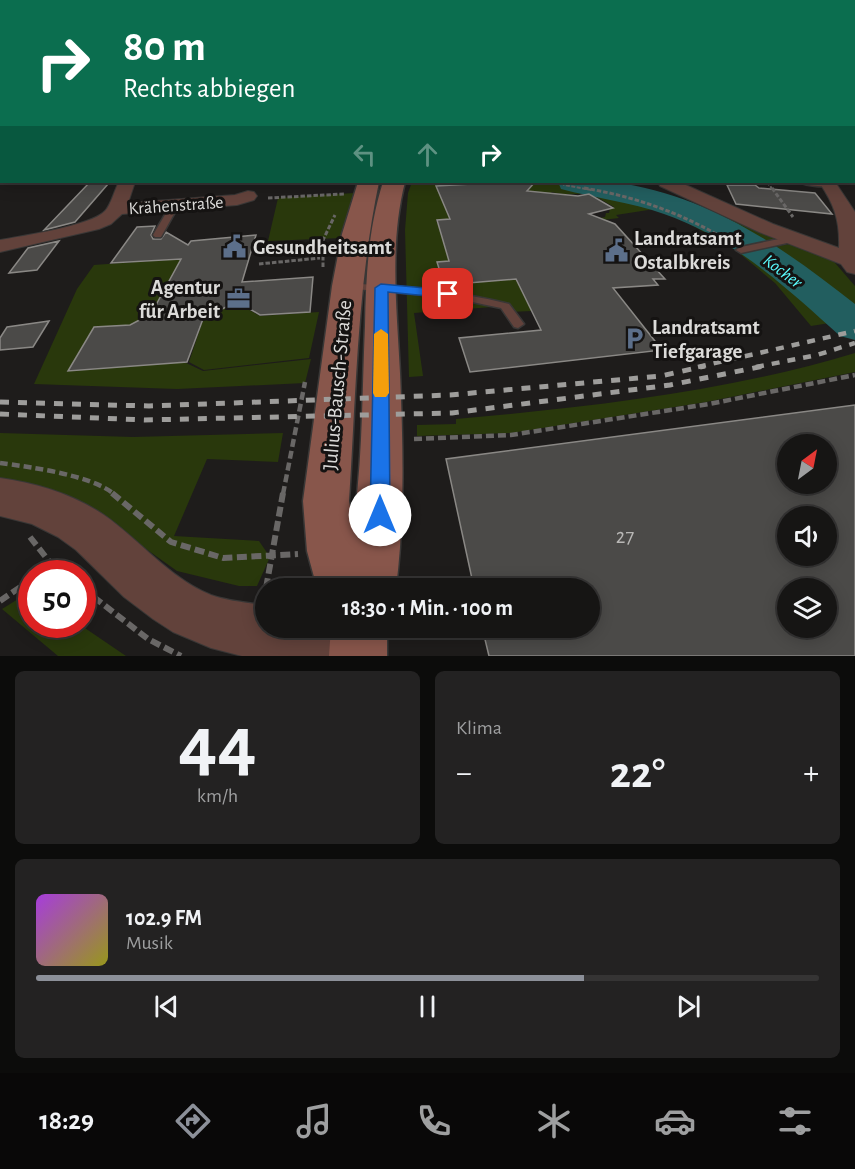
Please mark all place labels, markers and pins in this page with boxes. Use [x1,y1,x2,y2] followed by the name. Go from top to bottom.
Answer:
[634,228,742,273] place label: Landratsamt Ostalbkreis
[222,234,248,260] public building icon: Gesundheitsamt
[253,237,392,258] place label: Gesundheitsamt
[603,237,629,263] public building icon: Landratsamt Ostalbkreis
[422,268,473,319] pin
[139,277,221,322] place label: Agentur für Arbeit
[225,286,251,312] office icon: Agentur für Arbeit
[652,317,760,362] place label: Landratsamt Tiefgarage
[621,326,647,352] parking icon: Landratsamt Tiefgarage

